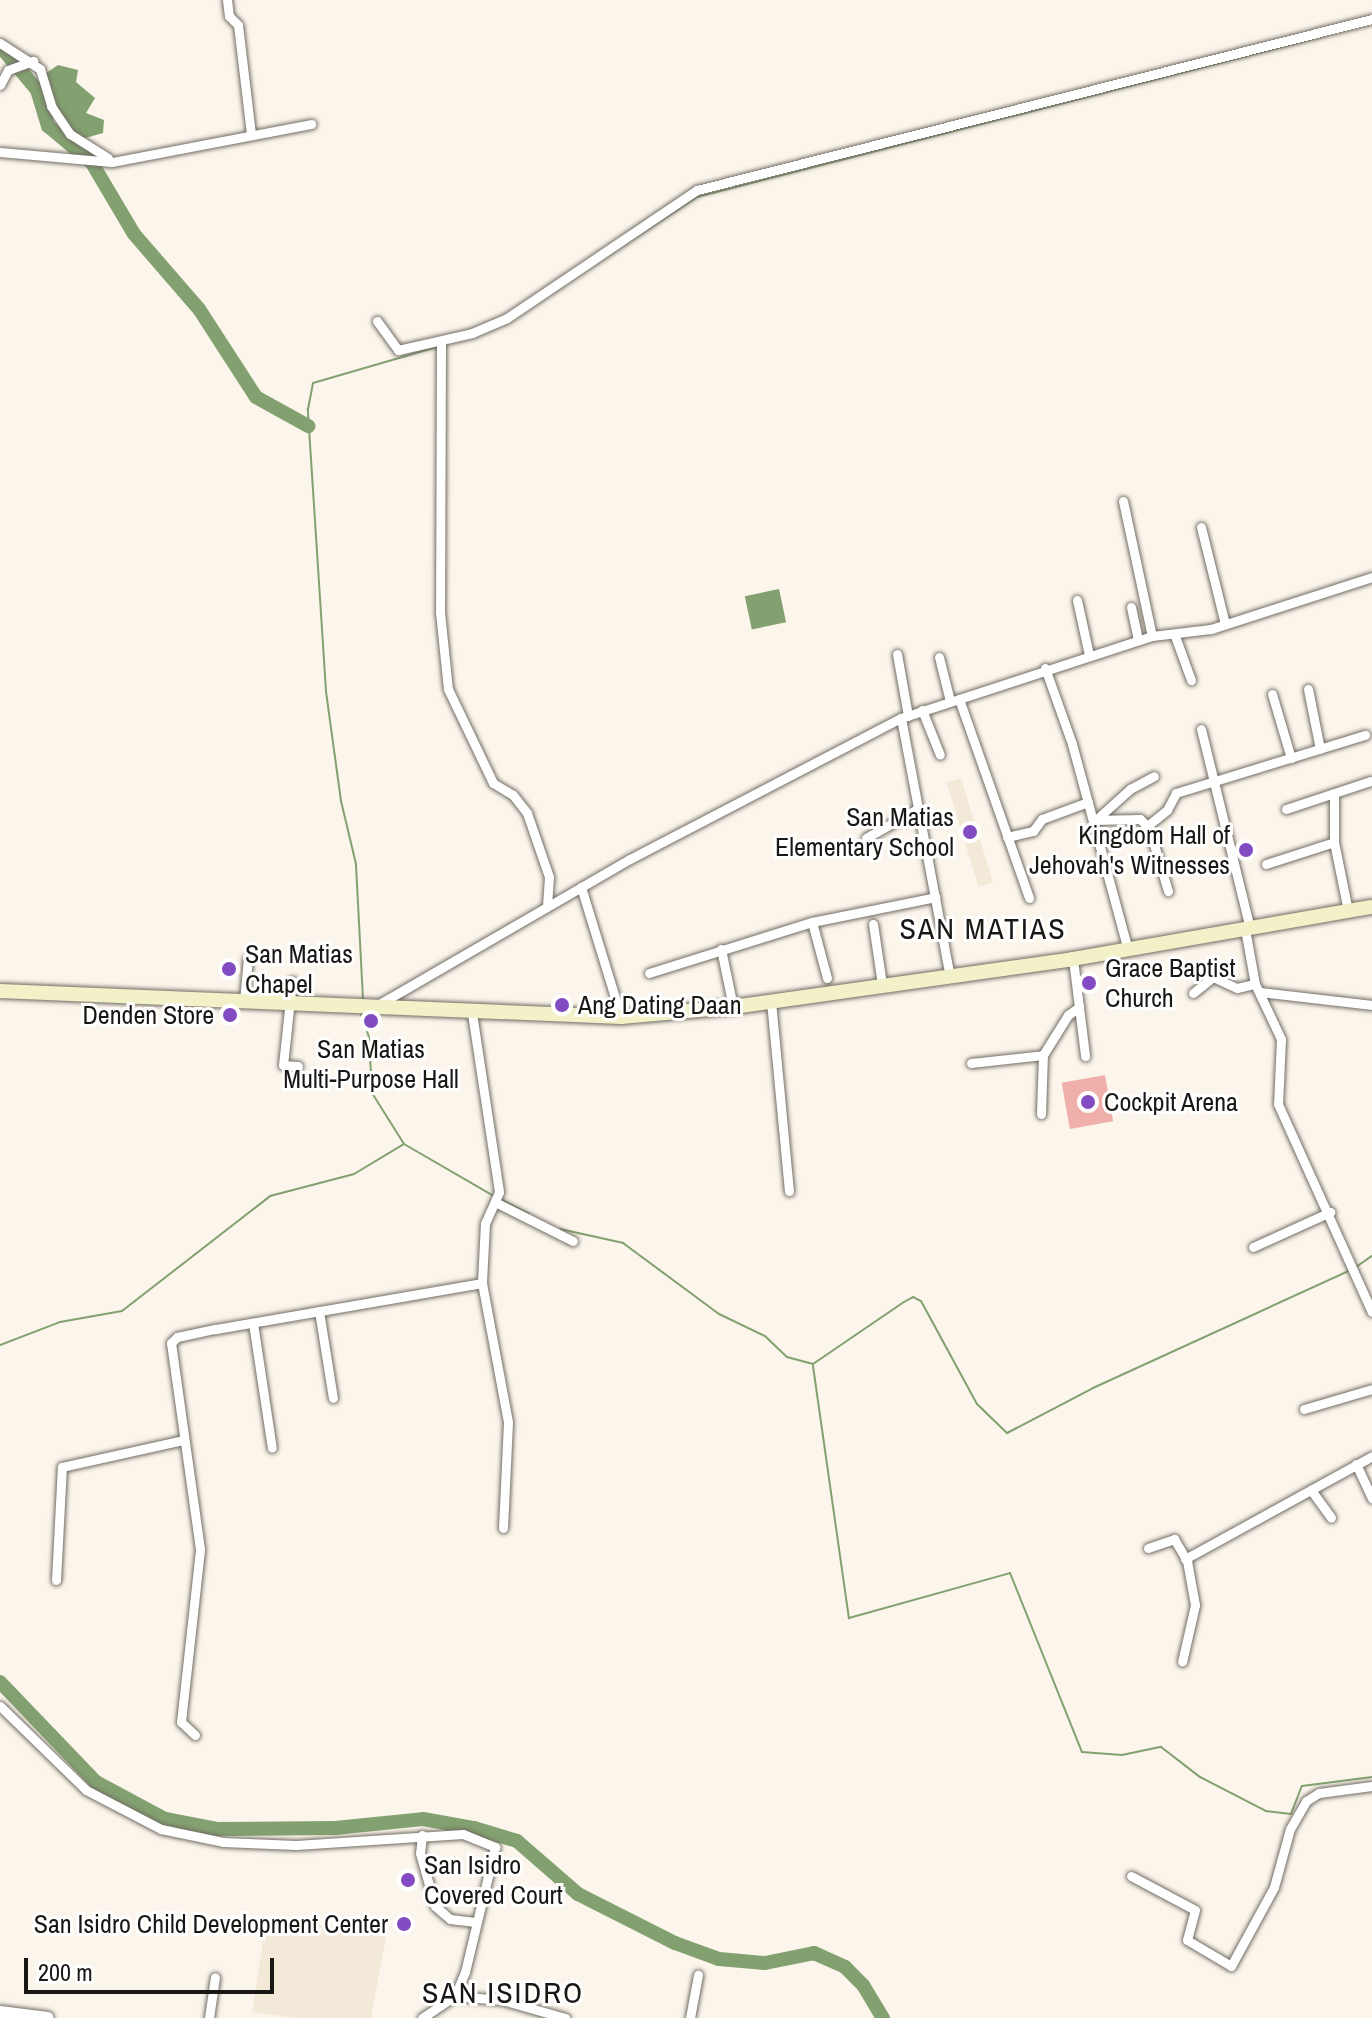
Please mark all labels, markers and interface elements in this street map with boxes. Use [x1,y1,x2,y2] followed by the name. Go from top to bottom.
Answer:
[775,801,954,862] place label: San Matias Elementary School
[1029,819,1230,880] place label: Kingdom Hall of Jehovah's Witnesses
[961,823,979,841] marker: San Matias Elementary School
[1237,841,1255,859] marker: Kingdom Hall of Jehovah's Witnesses
[899,910,1067,946] district label: SAN MATIAS
[245,938,353,1000] place label: San Matias Chapel
[1105,952,1235,1014] place label: Grace Baptist Church
[220,960,238,978] marker: San Matias Chapel
[1080,974,1098,992] marker: Grace Baptist Church
[578,989,742,1021] place label: Ang Dating Daan
[553,996,571,1014] marker: Ang Dating Daan
[82,999,214,1031] place label: Denden Store
[221,1006,239,1024] marker: Denden Store
[362,1012,380,1030] marker: San Matias Multi-Purpose Hall
[283,1033,459,1094] place label: San Matias Multi-Purpose Hall
[1104,1086,1239,1118] place label: Cockpit Arena
[1079,1093,1097,1111] marker: Cockpit Arena
[424,1849,563,1910] place label: San Isidro Covered Court
[399,1871,417,1889] marker: San Isidro Covered Court
[34,1908,388,1940] place label: San Isidro Child Development Center
[395,1915,413,1933] marker: San Isidro Child Development Center
[28,1942,278,1992] scale bar
[38,1956,93,1988] text: 200 m
[422,1974,584,2010] district label: SAN ISIDRO

